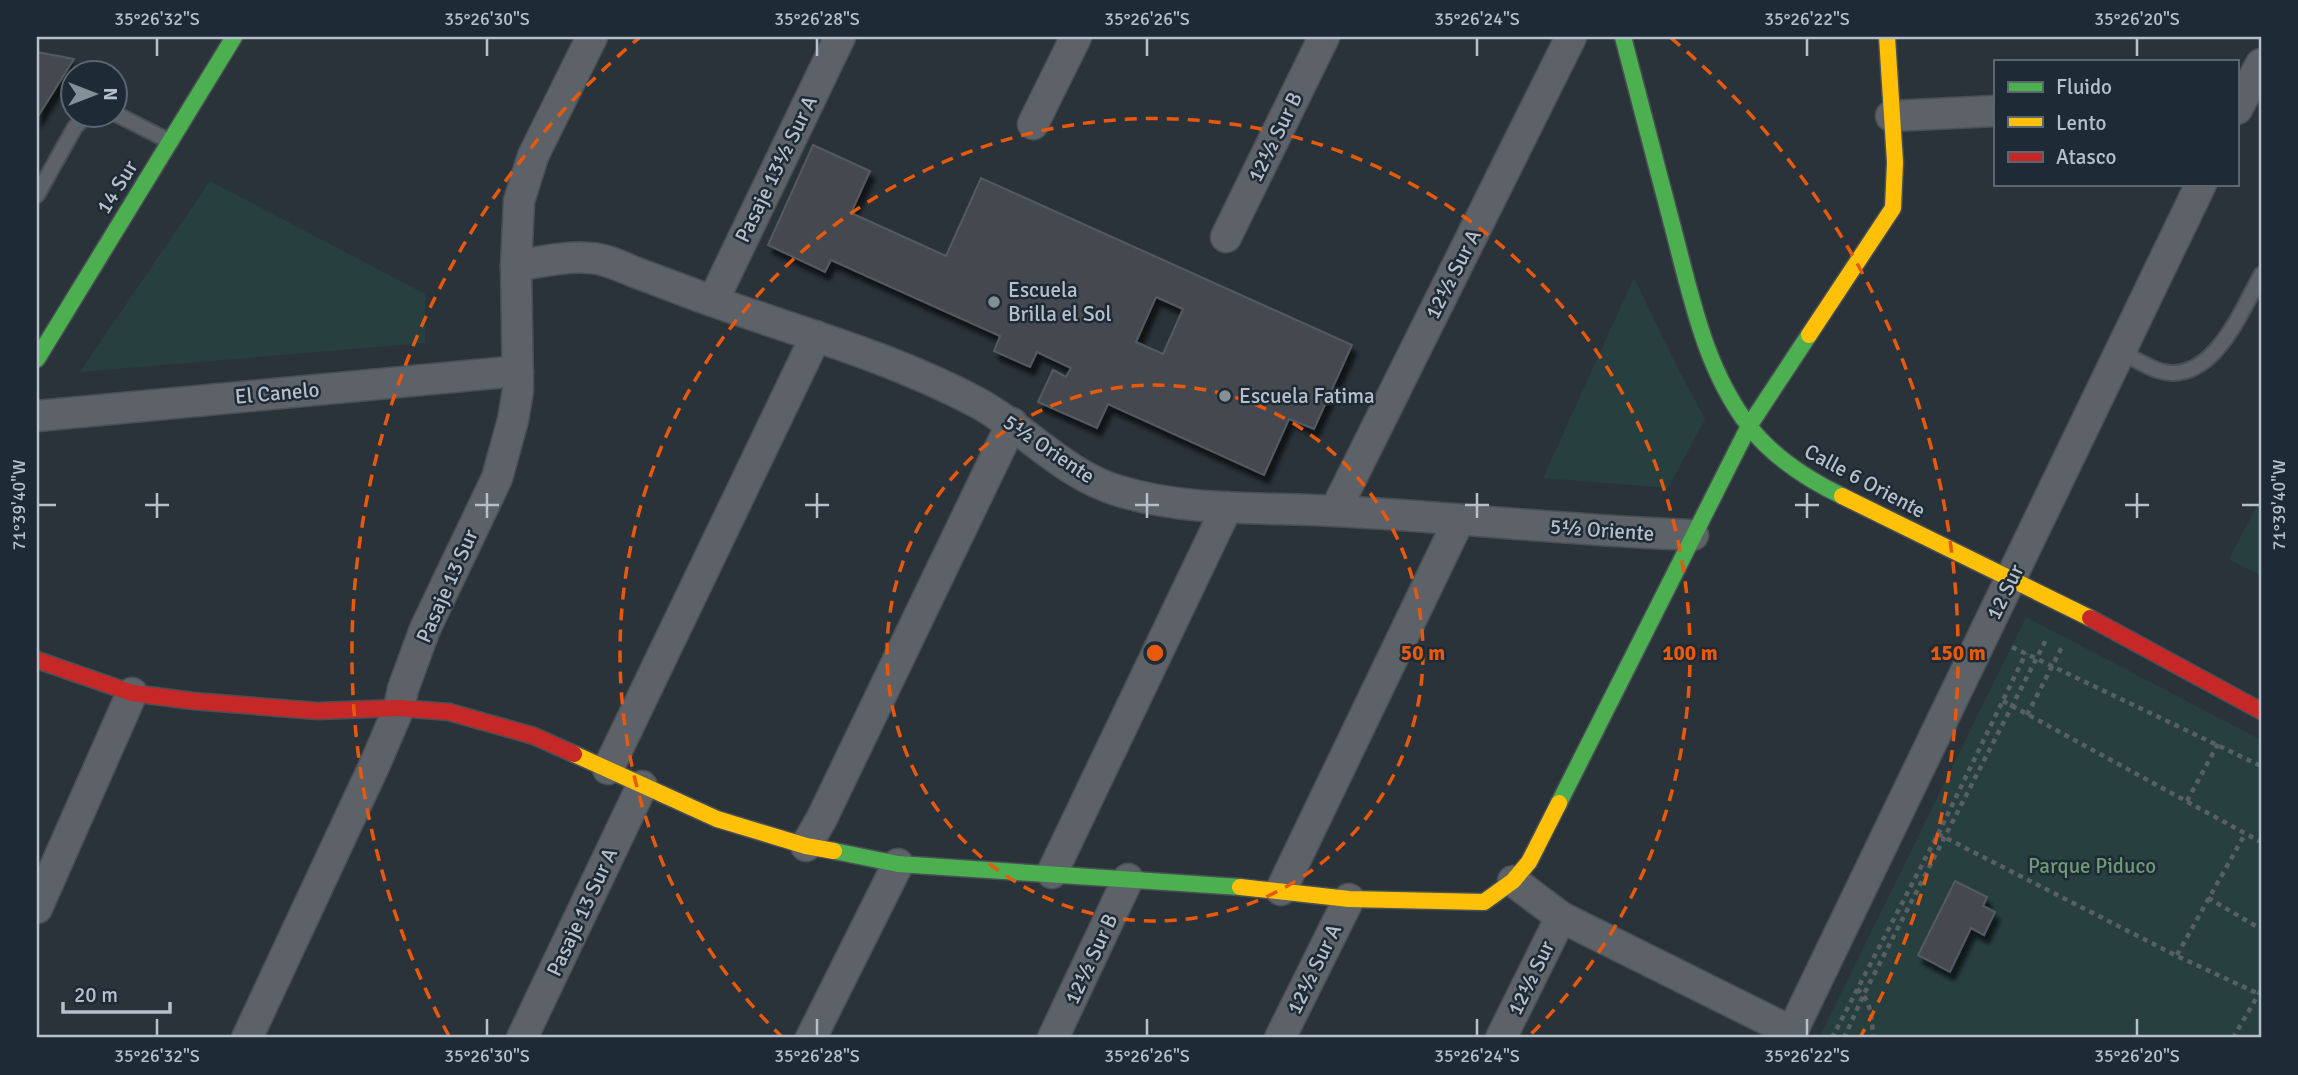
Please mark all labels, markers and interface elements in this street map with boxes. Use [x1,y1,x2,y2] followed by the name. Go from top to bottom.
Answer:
[114,8,200,30] text: 35°26'32"S
[444,8,530,30] text: 35°26'30"S
[774,8,860,30] text: 35°26'28"S
[1104,8,1190,30] text: 35°26'26"S
[1434,8,1520,30] text: 35°26'24"S
[1764,8,1850,30] text: 35°26'22"S
[2094,8,2180,30] text: 35°26'20"S
[60,60,130,130] north arrow
[1994,60,2238,186] legend
[2056,74,2112,100] text: Fluido
[98,87,122,101] text: N
[1242,88,1308,186] street label: 12½ Sur B
[729,91,823,247] street label: Pasaje 13½ Sur A
[2056,110,2106,136] text: Lento
[2056,144,2116,170] text: Atasco
[91,155,144,219] street label: 14 Sur
[1419,225,1487,323] street label: 12½ Sur A
[1008,277,1112,327] place label: Escuela Brilla el Sol
[986,294,1002,310] marker: Escuela Brilla el Sol
[234,376,320,410] street label: El Canelo
[1239,383,1375,409] place label: Escuela Fatima
[1217,388,1233,404] marker: Escuela Fatima
[998,409,1100,489] street label: 5½ Oriente
[1800,438,1930,524] street label: Calle 6 Oriente
[8,460,30,550] text: 71°39'40"W
[2268,460,2290,550] text: 71°39'40"W
[1549,513,1655,547] street label: 5½ Oriente
[410,525,484,647] street label: Pasaje 13 Sur
[1981,560,2030,624] street label: 12 Sur
[1401,640,1445,666] text: 50 m
[1662,640,1718,666] text: 100 m
[1930,640,1986,666] text: 150 m
[1143,641,1167,665] centre of rings
[541,844,623,980] street label: Pasaje 13 Sur A
[2028,853,2156,879] park label: Parque Piduco
[1059,910,1123,1008] street label: 12½ Sur B
[1281,920,1347,1018] street label: 12½ Sur A
[1502,936,1560,1019] street label: 12½ Sur
[63,970,170,1014] scale bar
[74,982,118,1008] text: 20 m
[114,1045,200,1067] text: 35°26'32"S
[444,1045,530,1067] text: 35°26'30"S
[774,1045,860,1067] text: 35°26'28"S
[1104,1045,1190,1067] text: 35°26'26"S
[1434,1045,1520,1067] text: 35°26'24"S
[1764,1045,1850,1067] text: 35°26'22"S
[2094,1045,2180,1067] text: 35°26'20"S

